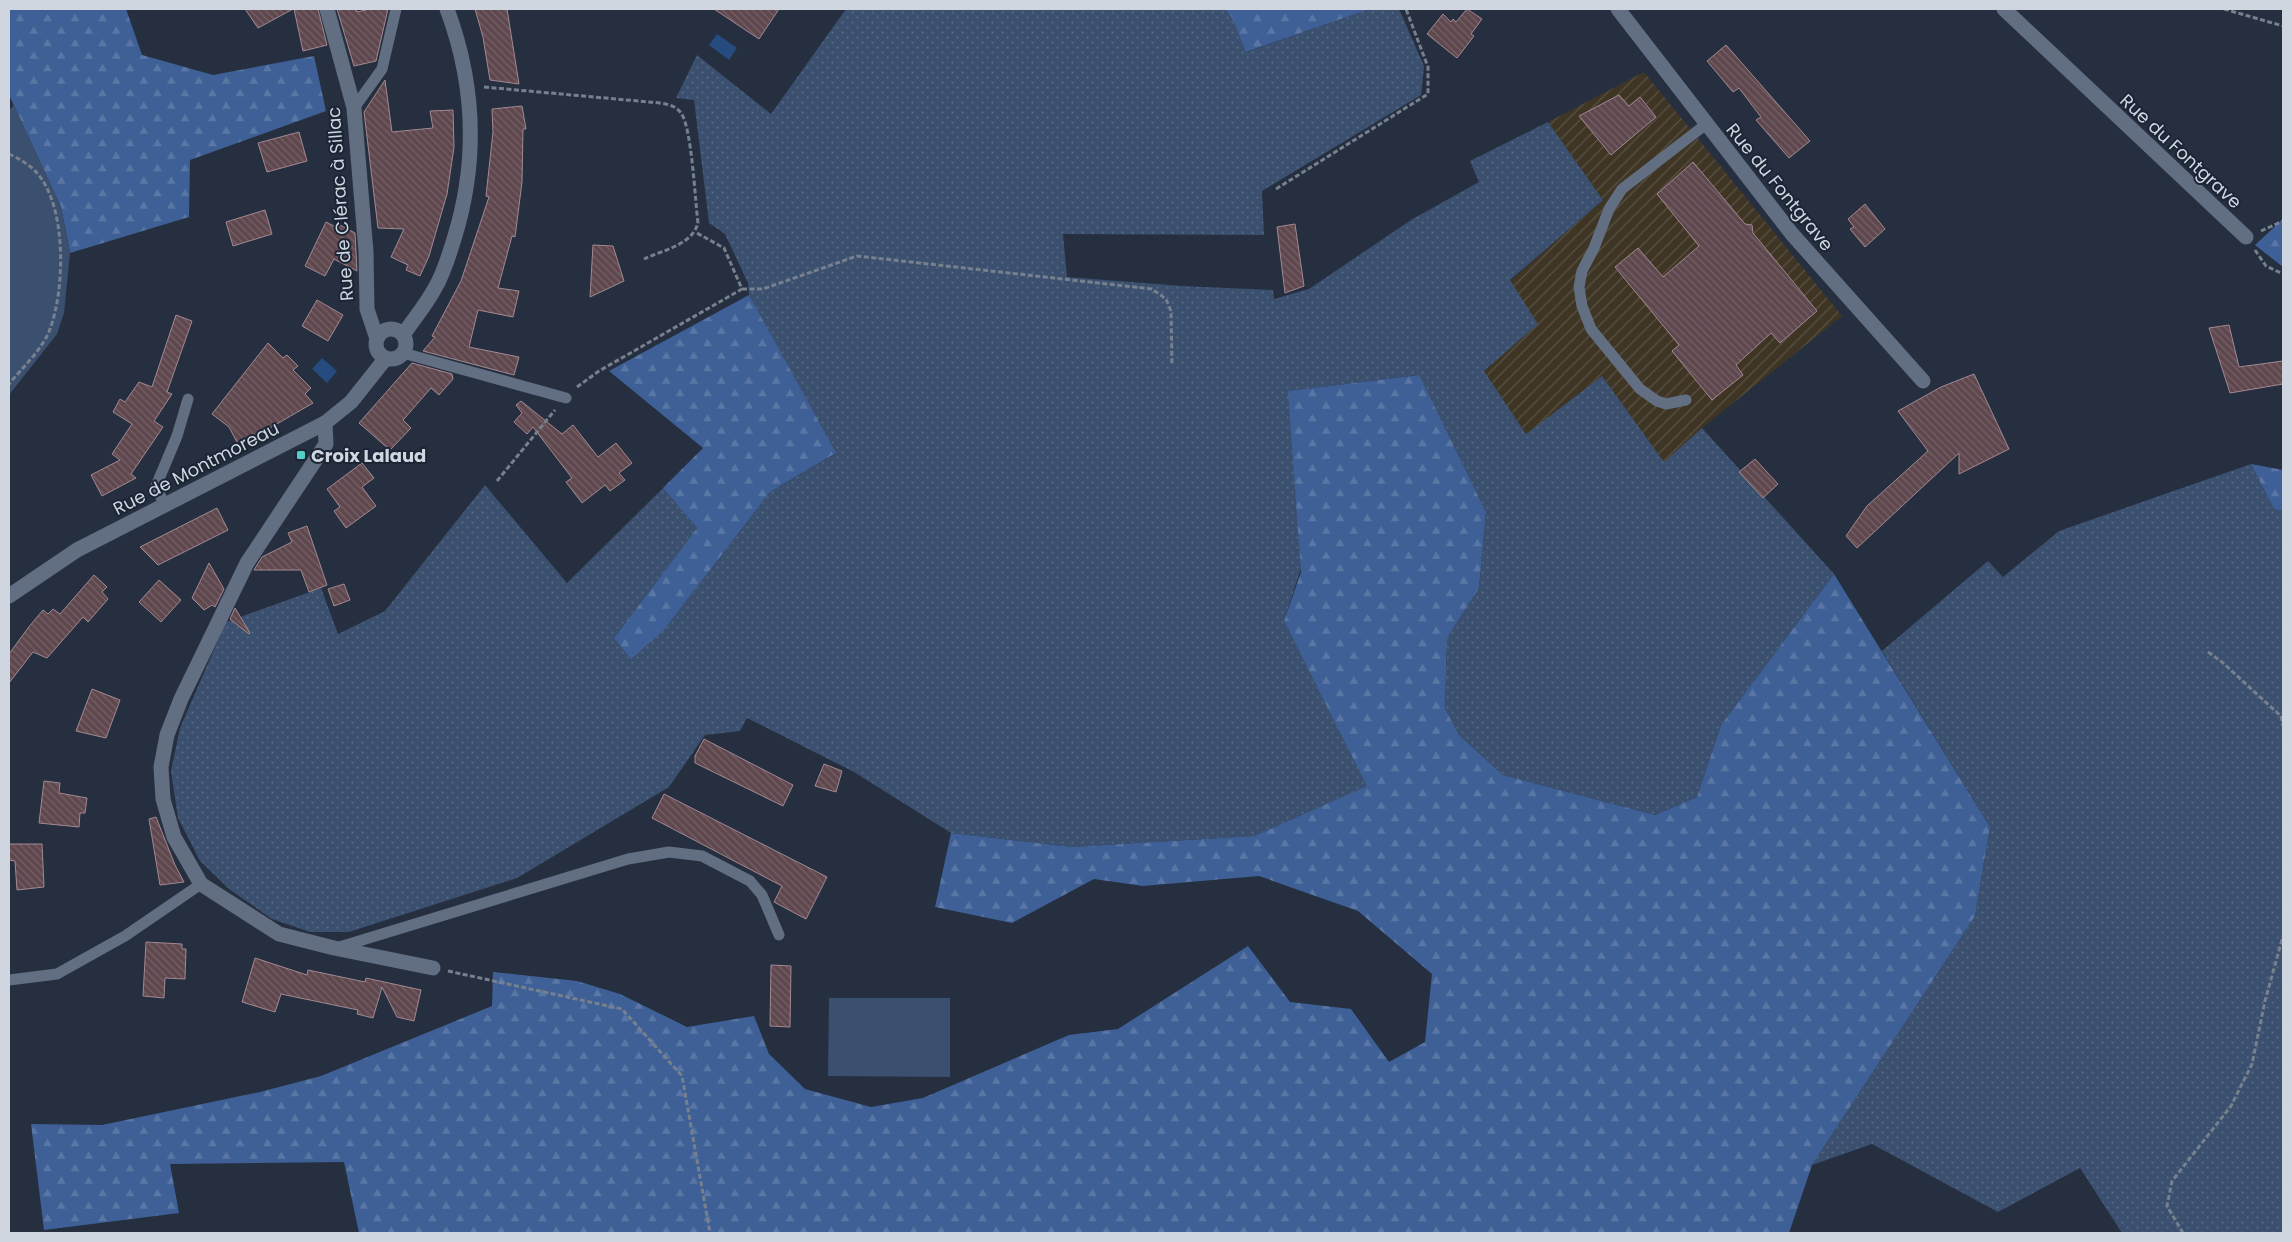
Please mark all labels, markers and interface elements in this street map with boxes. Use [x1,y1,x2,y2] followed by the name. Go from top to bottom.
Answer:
[2115,88,2247,214] street label: Rue du Fontgrave
[321,106,359,302] street label: Rue de Clérac à Sillac
[1721,118,1839,256] street label: Rue du Fontgrave
[109,415,283,521] street label: Rue de Montmoreau
[311,443,426,468] place label: Croix Lalaud
[295,449,307,461] marker: Croix Lalaud

